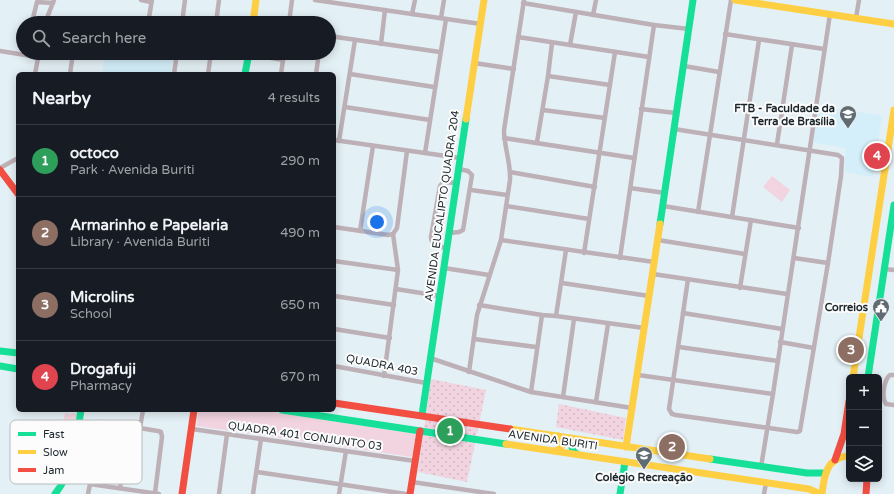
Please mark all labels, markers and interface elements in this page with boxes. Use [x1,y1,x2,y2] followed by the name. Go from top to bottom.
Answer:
[16,16,336,60] search box
[30,27,52,49] icon: search
[62,29,146,47] text: Search here
[32,88,91,109] text: Nearby
[268,90,320,106] text: 4 results
[734,102,835,128] place label: FTB - Faculdade da Terra de Brasília
[838,104,858,129] school or university icon: FTB - Faculdade da Terra de Brasília
[422,109,462,302] street label: AVENIDA EUCALIPTO QUADRA 204
[864,141,890,171] pin: 4
[70,144,119,162] text: octoco
[41,153,49,169] text: 1
[280,153,320,169] text: 290 m
[70,162,195,178] text: Park · Avenida Buriti
[367,212,387,232] your location
[70,216,228,234] text: Armarinho e Papelaria
[41,225,49,241] text: 2
[280,225,320,241] text: 490 m
[70,234,210,250] text: Library · Avenida Buriti
[70,288,135,306] text: Microlins
[41,297,49,313] text: 3
[280,297,320,313] text: 650 m
[871,297,891,322] public building icon: Correios
[825,301,869,314] place label: Correios
[70,306,112,322] text: School
[838,335,864,365] pin: 3
[345,352,419,378] street label: QUADRA 403
[70,360,136,378] text: Drogafuji
[41,369,49,385] text: 4
[280,369,320,385] text: 670 m
[846,374,882,482] map controls
[846,374,882,410] button: +
[70,378,132,394] text: Pharmacy
[846,410,882,446] button: −
[437,416,463,446] pin: 1
[227,419,383,453] street label: QUADRA 401 CONJUNTO 03
[10,420,142,484] legend
[507,427,599,453] street label: AVENIDA BURITI
[43,428,64,441] text: Fast
[659,432,685,462] pin: 2
[634,445,654,470] school or university icon: Colégio Recreação
[43,446,68,459] text: Slow
[846,446,882,482] button: layers
[43,464,64,477] text: Jam
[595,471,693,485] place label: Colégio Recreação

